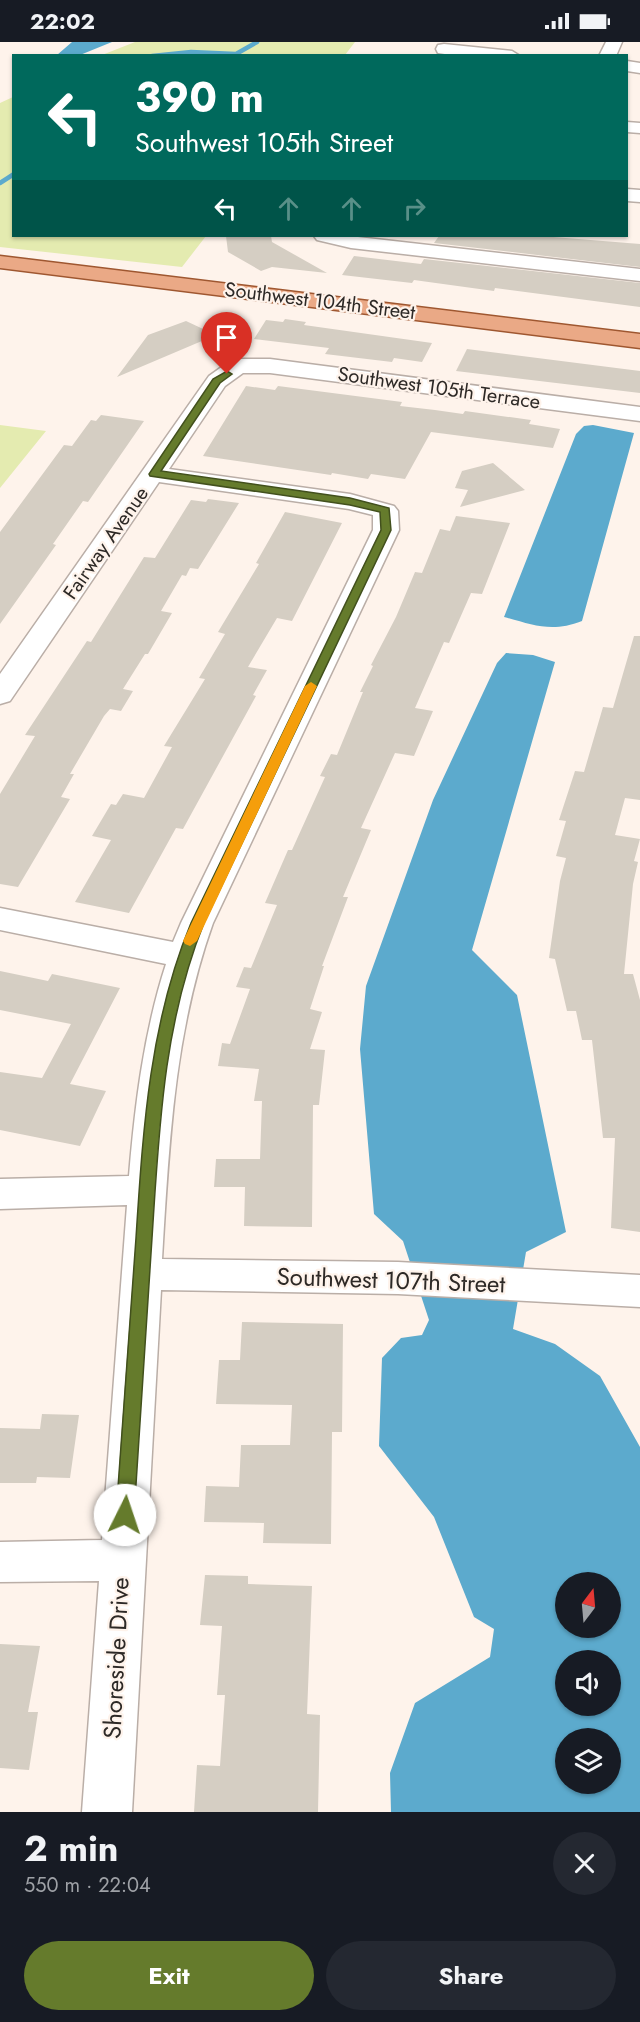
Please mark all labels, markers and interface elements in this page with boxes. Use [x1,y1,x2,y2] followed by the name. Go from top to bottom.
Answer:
[30,5,95,37] text: 22:02
[135,67,264,128] text: 390 m
[36,78,114,156] icon: left
[135,123,393,162] text: Southwest 105th Street
[209,192,242,225] icon: left
[272,192,305,225] icon: ahead
[335,192,368,225] icon: ahead
[398,192,431,225] icon: right
[223,275,417,327] street label: Southwest 104th Street
[201,312,252,374] pin
[210,321,243,354] icon: arrive
[336,359,542,417] street label: Southwest 105th Terrace
[56,481,156,605] street label: Fairway Avenue
[276,1259,506,1301] street label: Southwest 107th Street
[93,1483,157,1547] position arrow
[555,1572,621,1638] north arrow
[555,1572,621,1794] map controls
[94,1576,138,1740] street label: Shoreside Drive
[555,1650,621,1716] button: sound
[555,1728,621,1794] button: layers
[24,1822,119,1874] text: 2 min
[553,1832,616,1895] button: close
[24,1871,151,1900] text: 550 m · 22:04
[24,1941,314,2010] button: Exit
[326,1941,616,2010] button: Share

